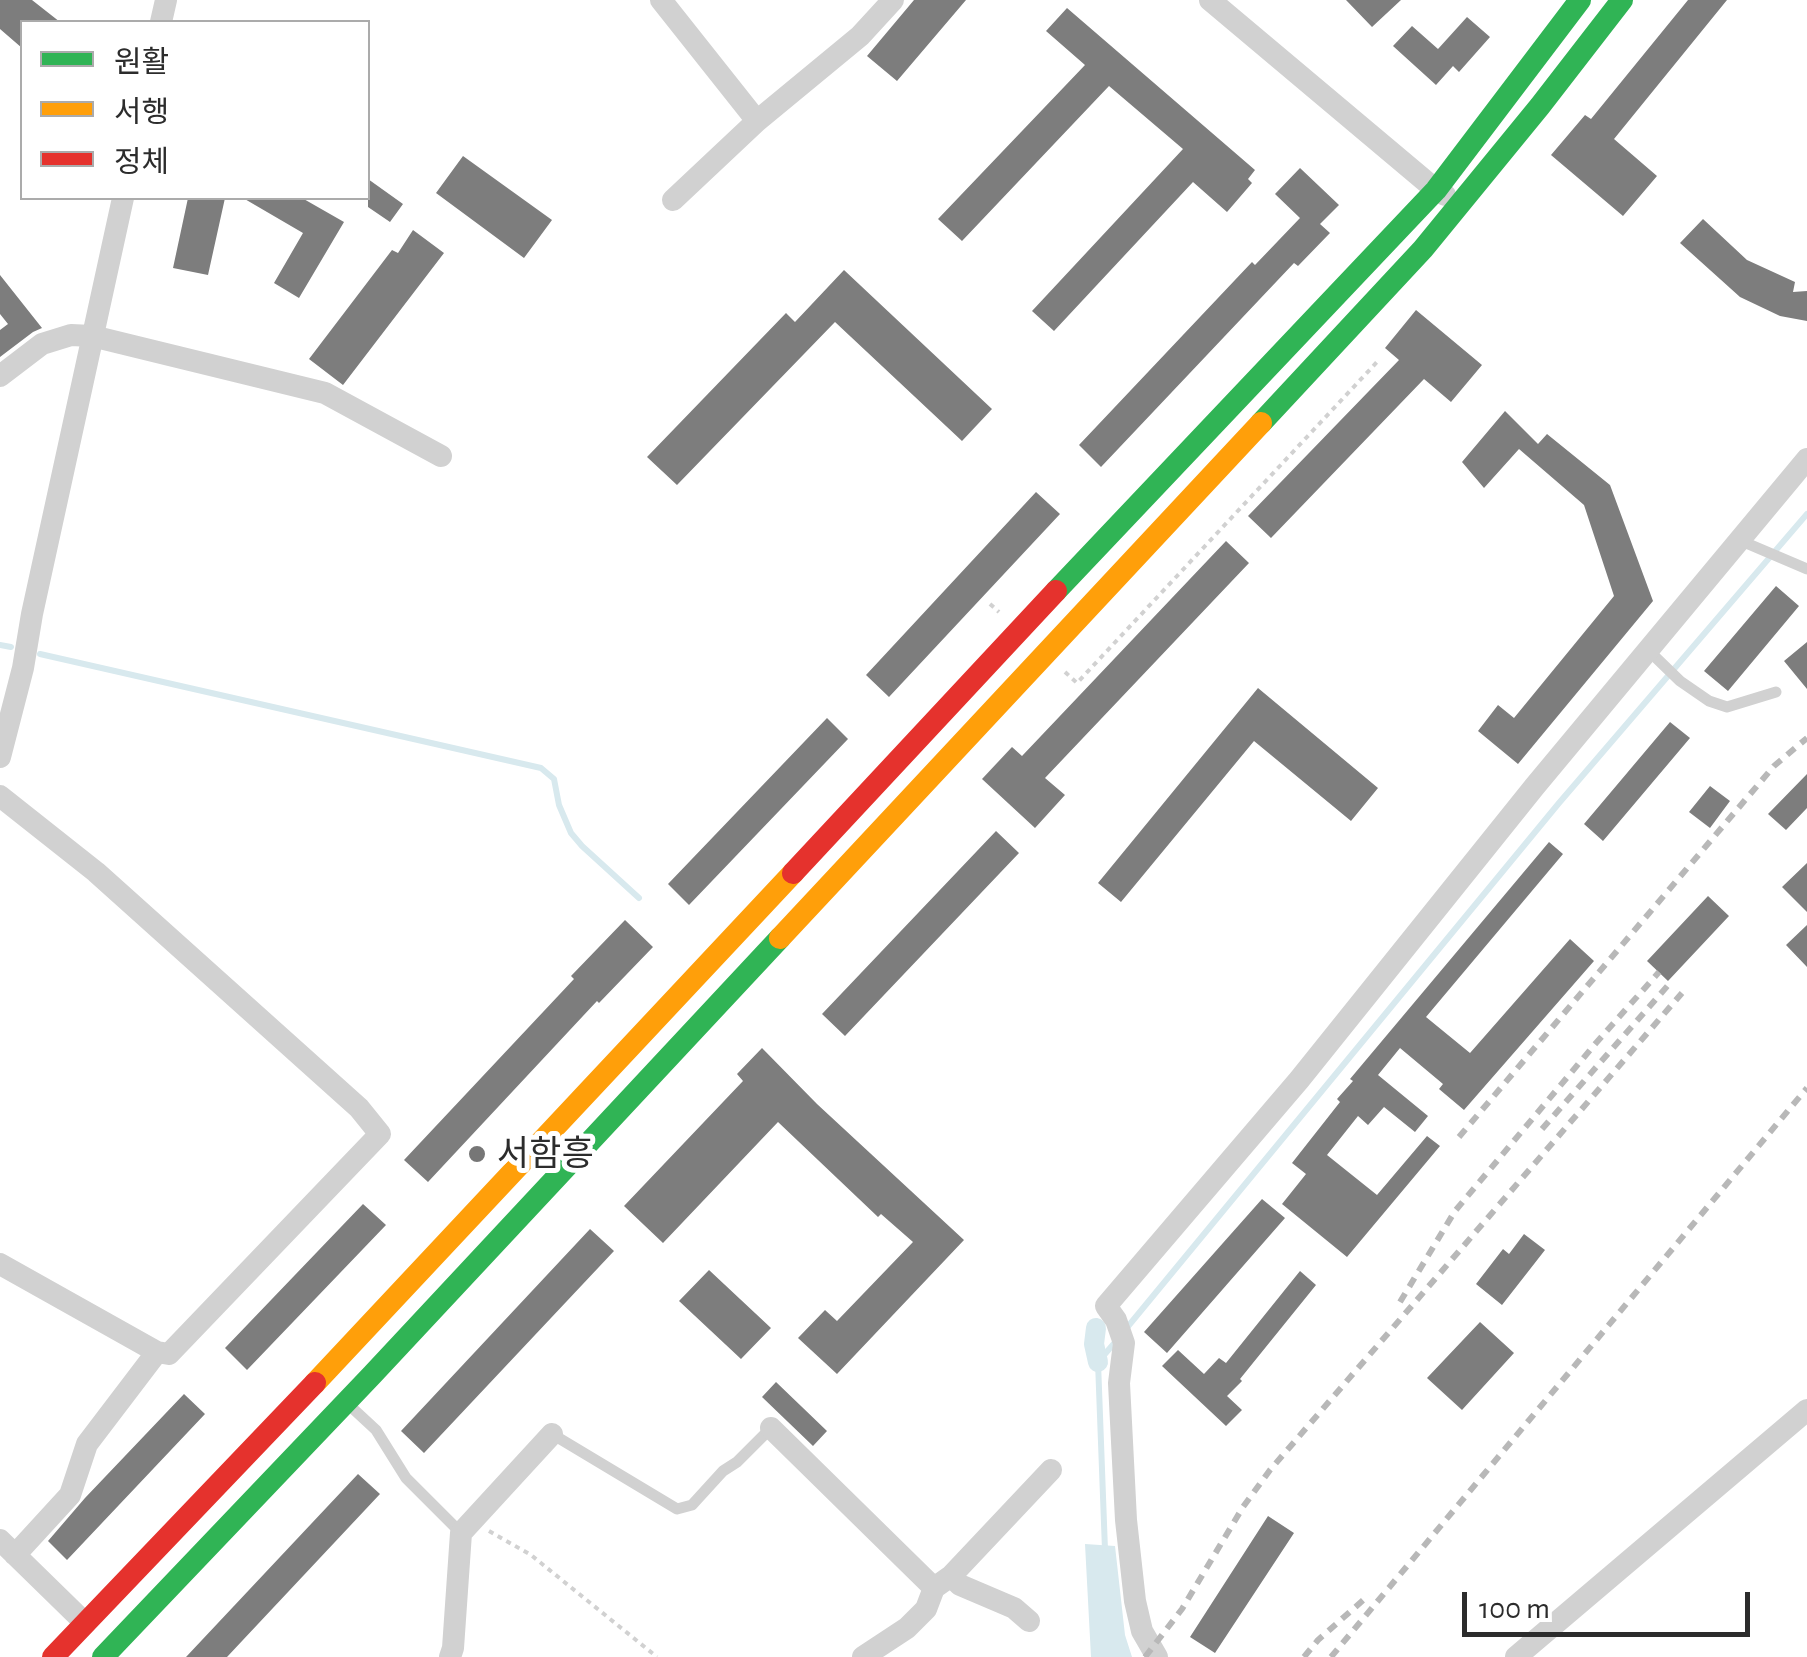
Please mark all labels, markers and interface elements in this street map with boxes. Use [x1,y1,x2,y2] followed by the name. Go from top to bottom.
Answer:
[20,20,370,200] legend
[114,48,169,78] text: 원활
[114,98,169,128] text: 서행
[114,148,169,178] text: 정체
[497,1133,594,1175] place label: 서함흥
[466,1143,488,1165] marker: 서함흥
[1467,1572,1754,1634] scale bar
[1479,1594,1550,1624] text: 100 m

